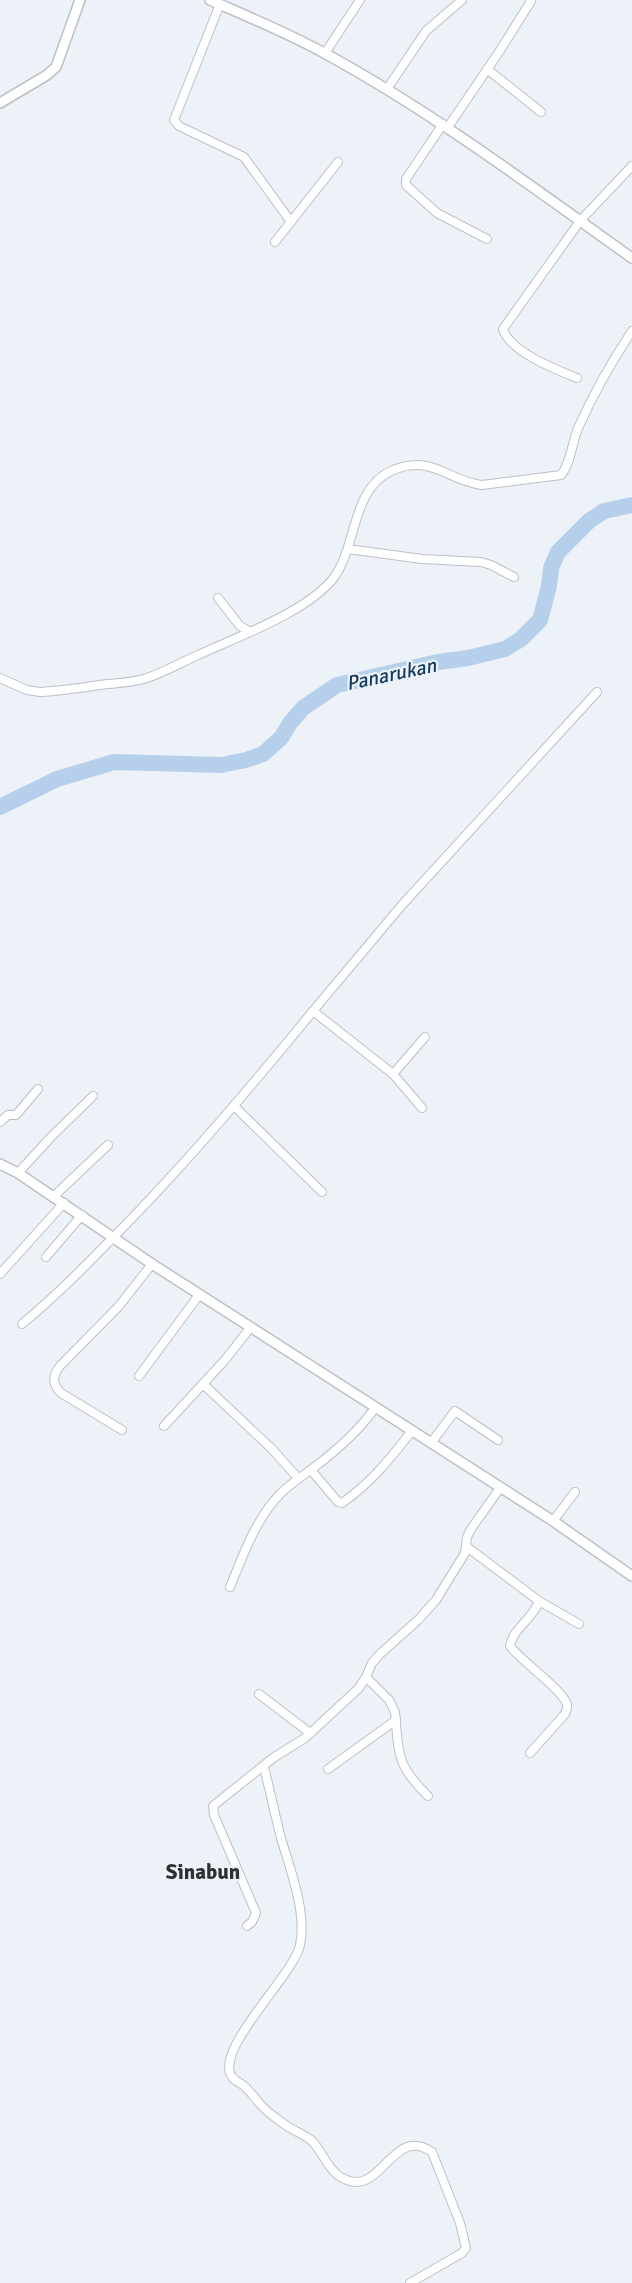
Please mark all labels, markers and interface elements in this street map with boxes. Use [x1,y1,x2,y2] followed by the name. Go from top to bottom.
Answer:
[344,653,440,696] water label: Panarukan
[166,1859,240,1885] district label: Sinabun

